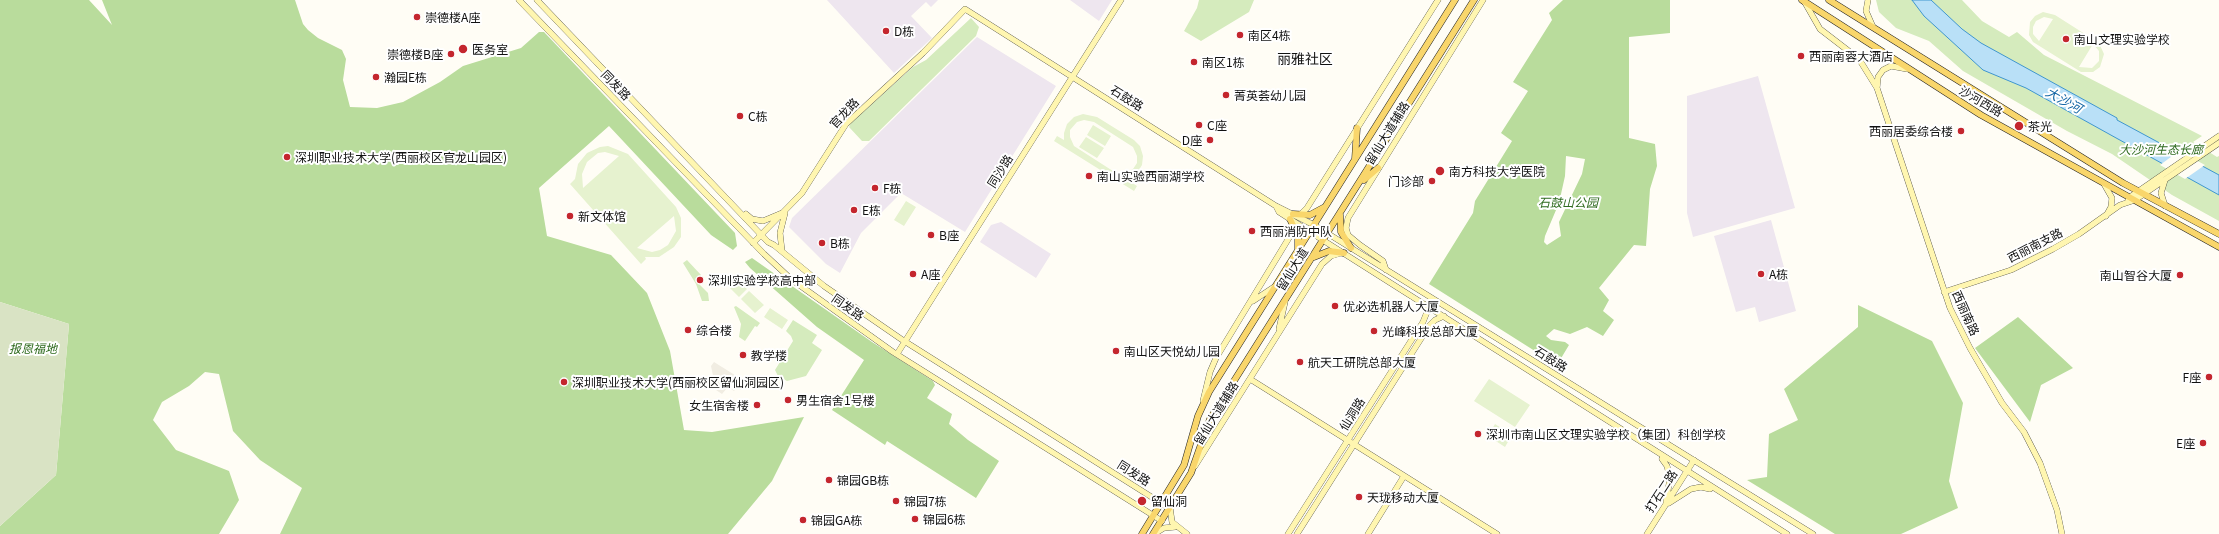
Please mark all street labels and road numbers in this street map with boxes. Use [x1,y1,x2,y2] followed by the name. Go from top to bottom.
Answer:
[598,67,634,103] street label: 同发路
[1108,82,1146,114] street label: 石鼓路
[1957,83,2005,119] street label: 沙河西路
[826,95,862,131] street label: 官龙路
[1362,99,1412,167] street label: 留仙大道辅路
[984,152,1016,190] street label: 同沙路
[2005,225,2065,265] street label: 西丽南支路
[1273,245,1311,293] street label: 留仙大道
[1950,288,1982,338] street label: 西丽南路
[829,291,867,323] street label: 同发路
[1532,343,1570,375] street label: 石鼓路
[1191,379,1241,447] street label: 留仙大道辅路
[1336,395,1368,433] street label: 仙洞路
[1115,457,1153,489] street label: 同发路
[1642,467,1680,515] street label: 打石二路

